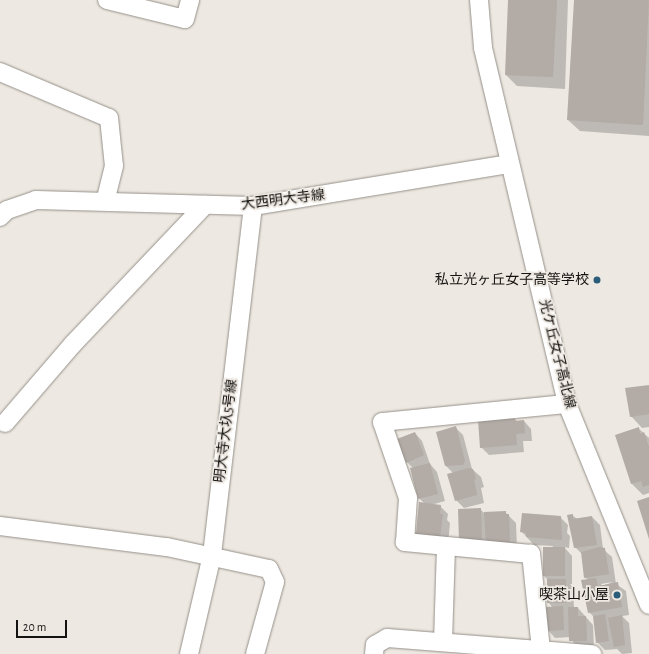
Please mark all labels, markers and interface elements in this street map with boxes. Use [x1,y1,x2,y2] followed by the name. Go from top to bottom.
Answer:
[240,187,326,213] street label: 大西明大寺線
[435,272,589,288] place label: 私立光ヶ丘女子高等学校
[592,275,602,285] marker: 私立光ヶ丘女子高等学校
[535,298,579,410] street label: 光ケ丘女子高北線
[211,378,241,484] street label: 明大寺大圦5号線
[539,587,609,603] place label: 喫茶山小屋
[612,590,622,600] marker: 喫茶山小屋
[18,612,69,638] scale bar
[23,621,46,633] text: 20 m

